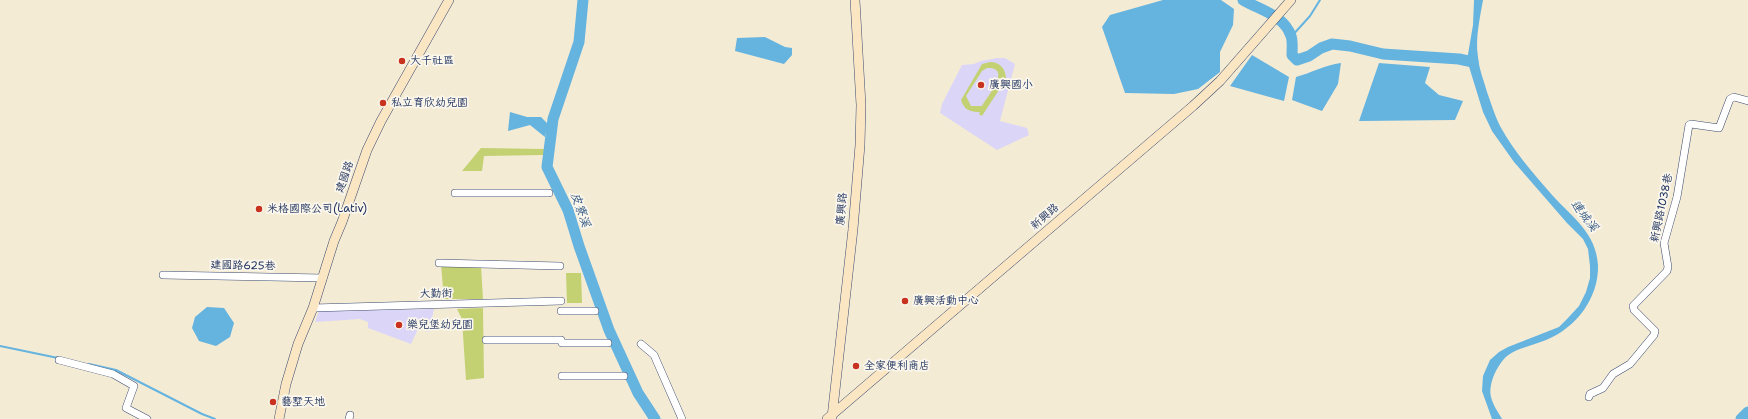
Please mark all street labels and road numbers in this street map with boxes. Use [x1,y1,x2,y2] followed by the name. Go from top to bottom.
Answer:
[333,159,357,195] street label: 建國路
[1648,172,1676,244] street label: 新興路1038巷
[834,192,850,226] street label: 廣興路
[1028,201,1062,233] street label: 新興路
[210,259,276,273] street label: 建國路625巷
[419,287,453,301] street label: 大勤街

